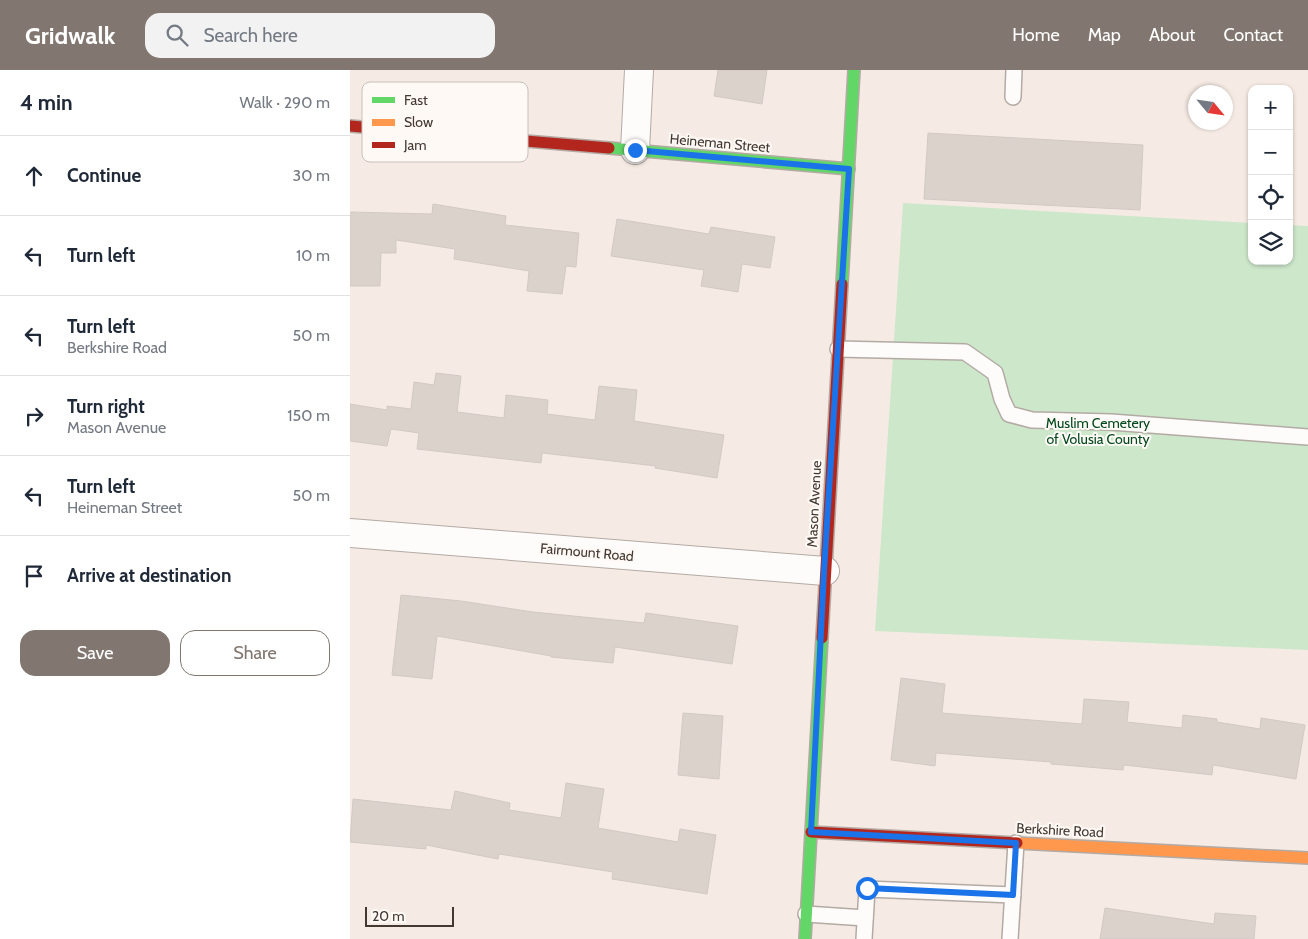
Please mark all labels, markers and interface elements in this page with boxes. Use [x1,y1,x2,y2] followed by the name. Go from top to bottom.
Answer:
[145,13,495,58] search box
[25,21,115,50] text: Gridwalk
[163,21,191,49] icon: search
[203,24,298,47] text: Search here
[1012,24,1060,46] text: Home
[1088,24,1121,46] text: Map
[1149,24,1195,46] text: About
[1223,24,1283,46] text: Contact
[362,82,528,162] legend
[1188,85,1233,130] north arrow
[1248,85,1293,265] map controls
[1248,85,1293,130] button: +
[20,90,73,115] text: 4 min
[404,91,428,109] text: Fast
[240,93,330,112] text: Walk · 290 m
[404,113,433,131] text: Slow
[669,130,771,156] street label: Heineman Street
[1248,130,1293,175] button: −
[403,136,426,154] text: Jam
[624,139,647,162] route end
[20,162,48,190] icon: ahead
[67,164,141,187] text: Continue
[293,166,330,185] text: 30 m
[1248,175,1293,220] button: locate
[1248,220,1293,265] button: layers
[20,242,48,270] icon: left
[67,244,135,267] text: Turn left
[296,246,330,265] text: 10 m
[67,315,135,338] text: Turn left
[20,322,48,350] icon: left
[293,326,330,345] text: 50 m
[67,338,167,357] text: Berkshire Road
[67,395,145,418] text: Turn right
[20,402,48,430] icon: right
[287,406,330,425] text: 150 m
[1046,414,1150,448] park label: Muslim Cemetery of Volusia County
[67,418,166,437] text: Mason Avenue
[803,460,825,548] street label: Mason Avenue
[67,475,135,498] text: Turn left
[20,482,48,510] icon: left
[293,486,330,505] text: 50 m
[67,498,182,517] text: Heineman Street
[539,539,635,565] street label: Fairmount Road
[20,562,48,590] icon: arrive
[67,564,231,587] text: Arrive at destination
[20,630,170,676] button: Save
[180,630,330,676] button: Share
[1016,819,1104,841] street label: Berkshire Road
[856,877,879,900] route start
[365,904,454,927] scale bar
[372,907,405,925] text: 20 m

